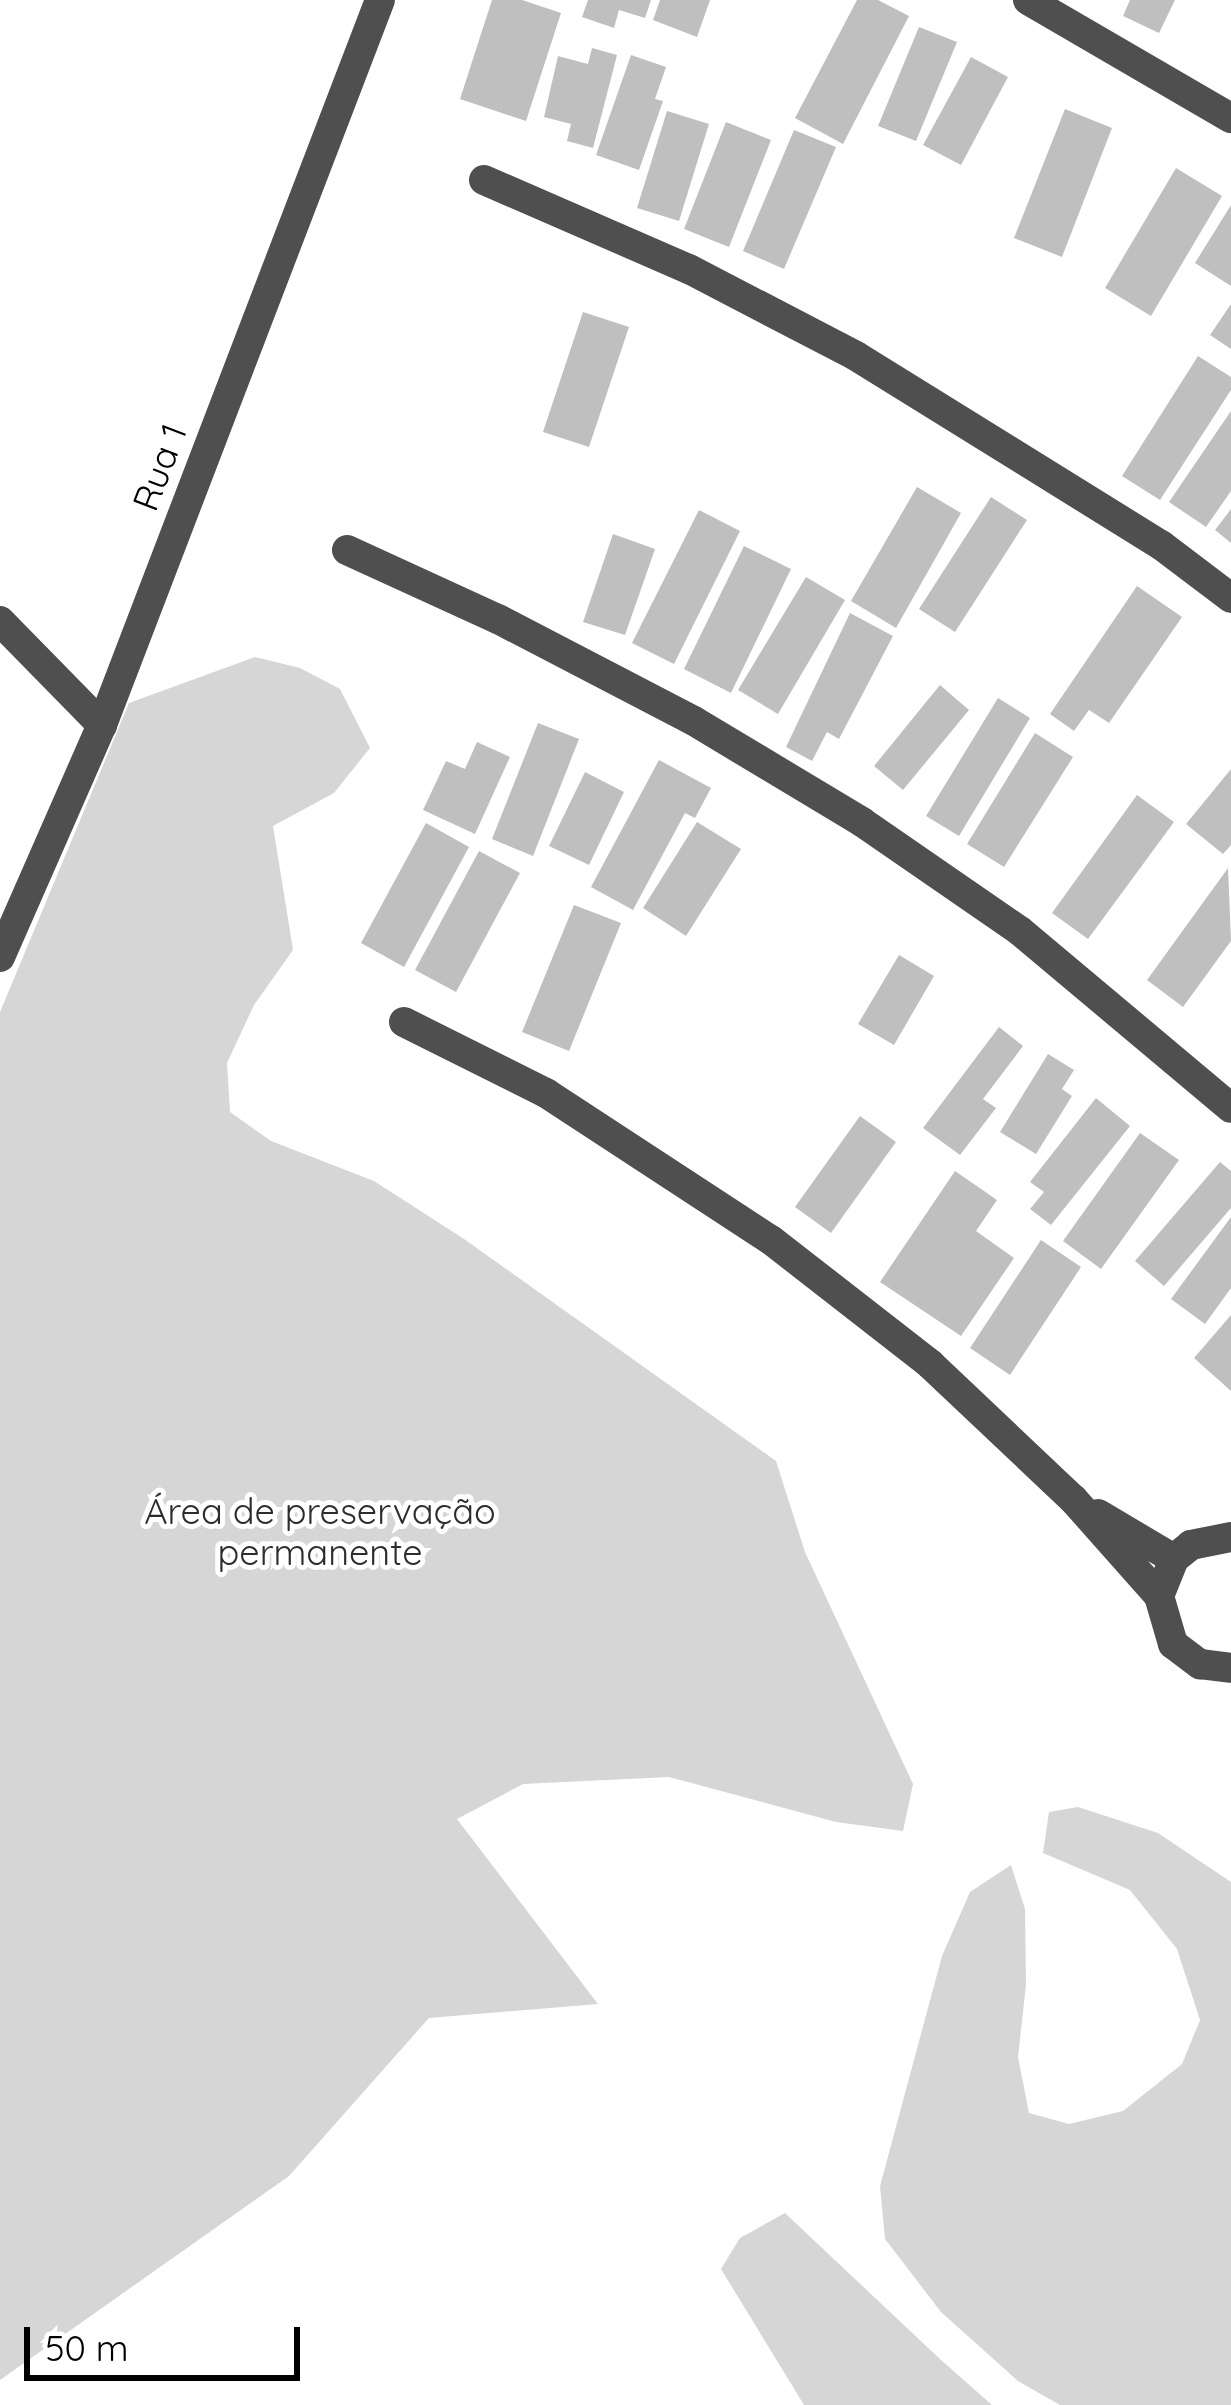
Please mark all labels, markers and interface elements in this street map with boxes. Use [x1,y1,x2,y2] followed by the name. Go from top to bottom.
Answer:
[123,418,195,516] street label: Rua 1
[144,1488,496,1573] park label: Área de preservação permanente
[30,2303,306,2377] scale bar
[45,2325,129,2370] text: 50 m

